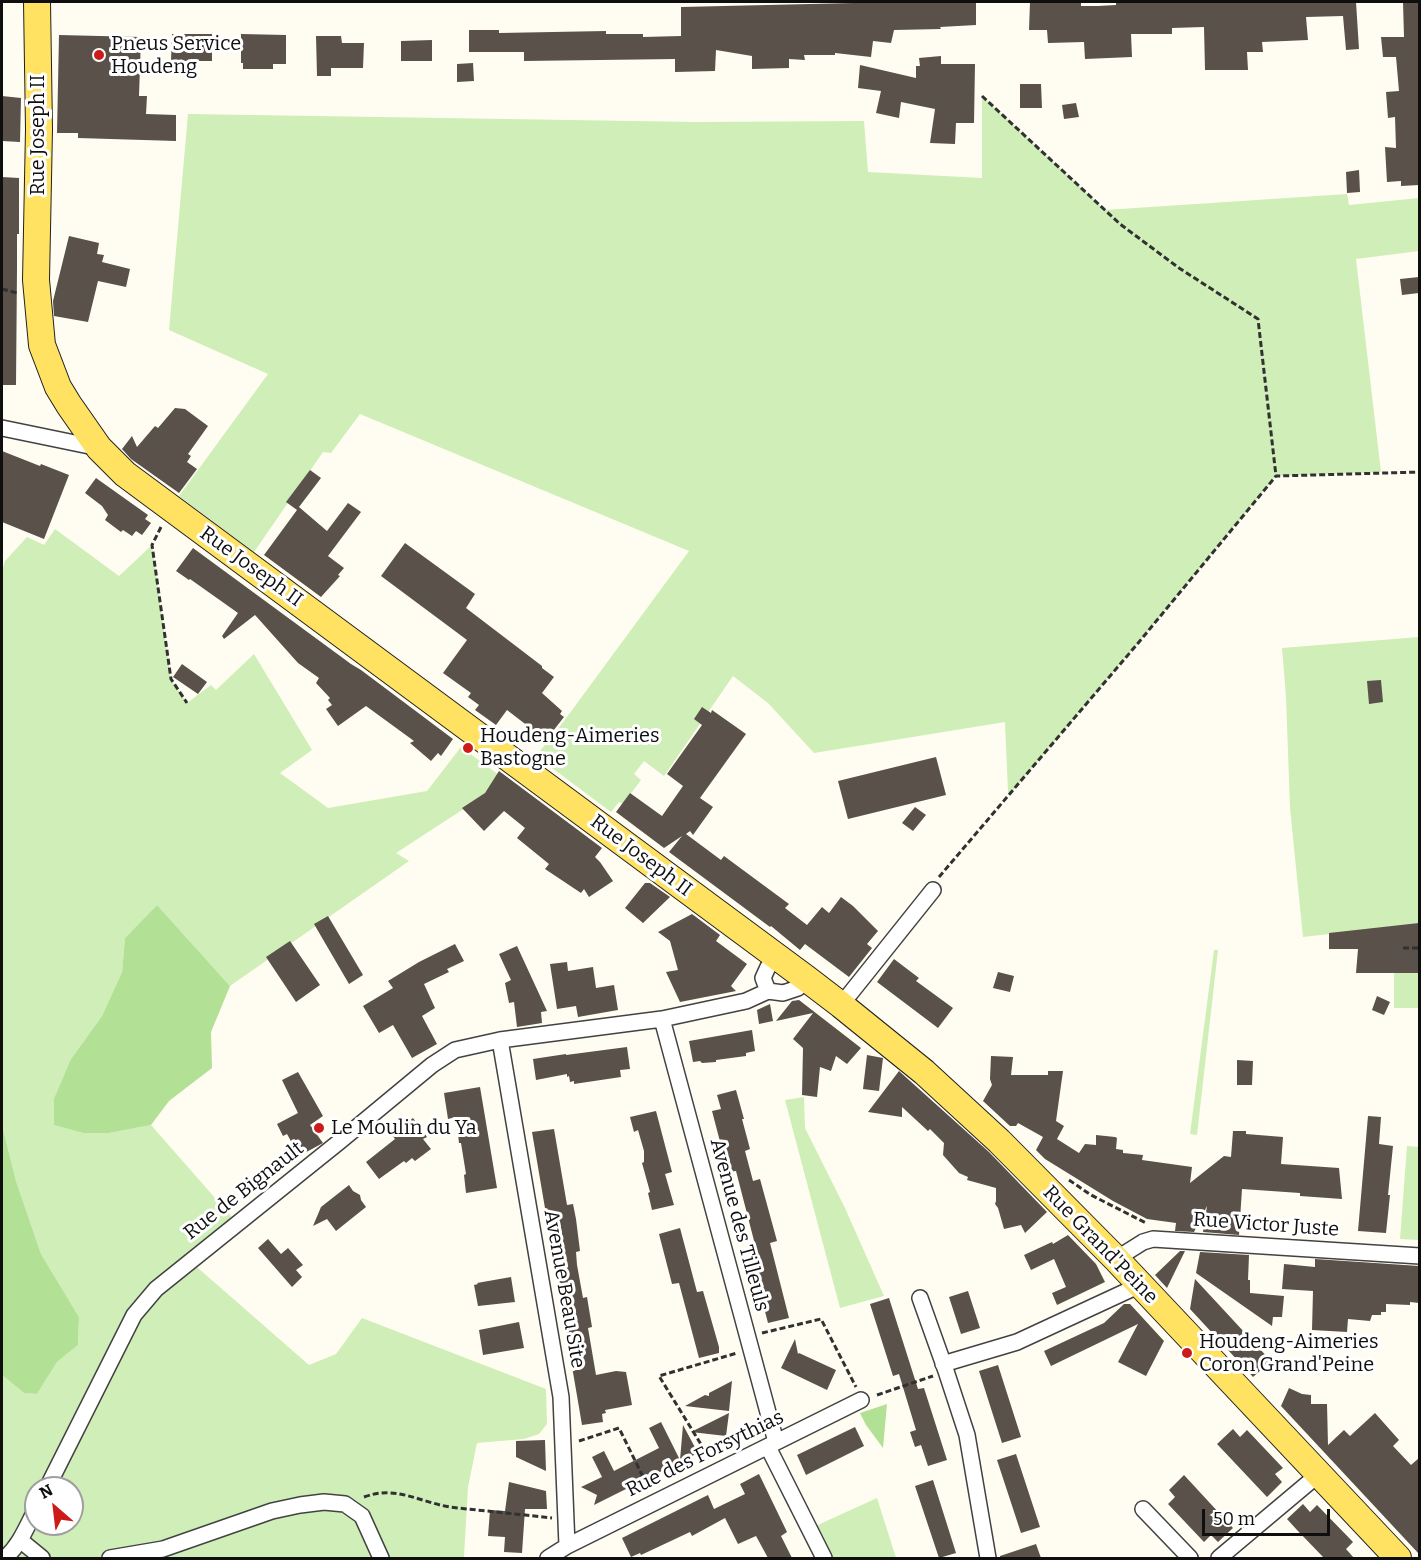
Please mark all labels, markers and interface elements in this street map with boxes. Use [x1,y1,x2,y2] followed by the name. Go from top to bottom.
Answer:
[111,32,241,79] place label: Pneus Service Houdeng
[92,48,106,62] marker: Pneus Service Houdeng
[26,75,50,195] street label: Rue Joseph II
[195,522,307,612] street label: Rue Joseph II
[480,724,660,771] place label: Houdeng-Aimeries Bastogne
[461,741,475,755] marker: Houdeng-Aimeries Bastogne
[585,810,697,902] street label: Rue Joseph II
[331,1116,477,1140] place label: Le Moulin du Ya
[312,1121,326,1135] marker: Le Moulin du Ya
[704,1136,774,1314] street label: Avenue des Tilleuls
[179,1137,309,1245] street label: Rue de Bignault
[1038,1181,1162,1309] street label: Rue Grand'Peine
[538,1208,590,1370] street label: Avenue Beau Site
[1192,1208,1340,1242] street label: Rue Victor Juste
[1199,1330,1379,1377] place label: Houdeng-Aimeries Coron Grand'Peine
[1180,1346,1194,1360] marker: Houdeng-Aimeries Coron Grand'Peine
[622,1405,788,1503] street label: Rue des Forsythias
[24,1476,84,1536] north arrow
[36,1480,56,1503] text: N
[1205,1497,1332,1535] scale bar
[1213,1508,1255,1530] text: 50 m

